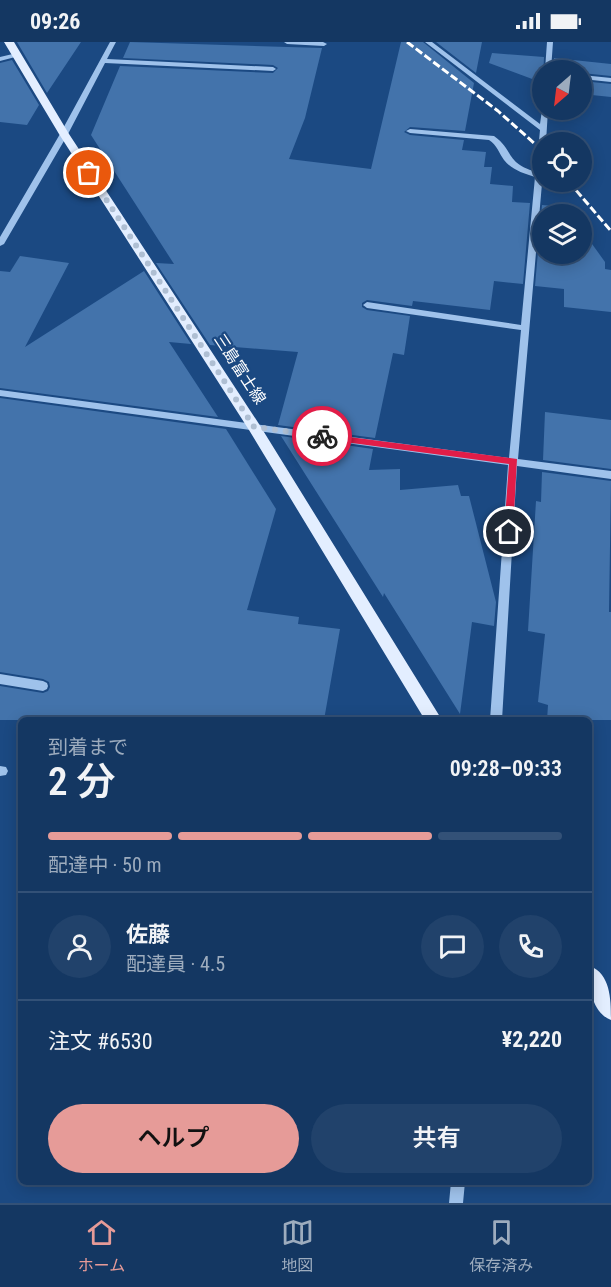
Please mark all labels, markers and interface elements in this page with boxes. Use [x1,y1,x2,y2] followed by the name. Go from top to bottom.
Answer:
[30,9,81,34] text: 09:26
[532,60,592,120] north arrow
[532,60,592,264] map controls
[532,132,592,192] button: locate
[63,147,114,198] pin
[72,156,105,189] icon: bag
[532,204,592,264] button: layers
[210,330,270,408] street label: 三島富士線
[292,406,352,466] courier
[306,420,339,453] icon: bike
[483,506,534,557] pin
[492,515,525,548] icon: home
[48,735,128,759] text: 到着まで
[450,756,562,781] text: 09:28–09:33
[48,759,116,805] text: 2 分
[48,853,161,877] text: 配達中 · 50 m
[48,915,111,978] button: person
[421,915,484,978] button: chat
[499,915,562,978] button: phone
[126,922,170,947] text: 佐藤
[126,952,225,976] text: 配達員 · 4.5
[502,1027,562,1052] text: ¥2,220
[48,1029,153,1054] text: 注文 #6530
[48,1104,299,1173] button: ヘルプ
[311,1104,562,1173] button: 共有
[78,1216,125,1276] tab: ホーム
[281,1216,314,1276] tab: 地図
[469,1216,533,1276] tab: 保存済み

